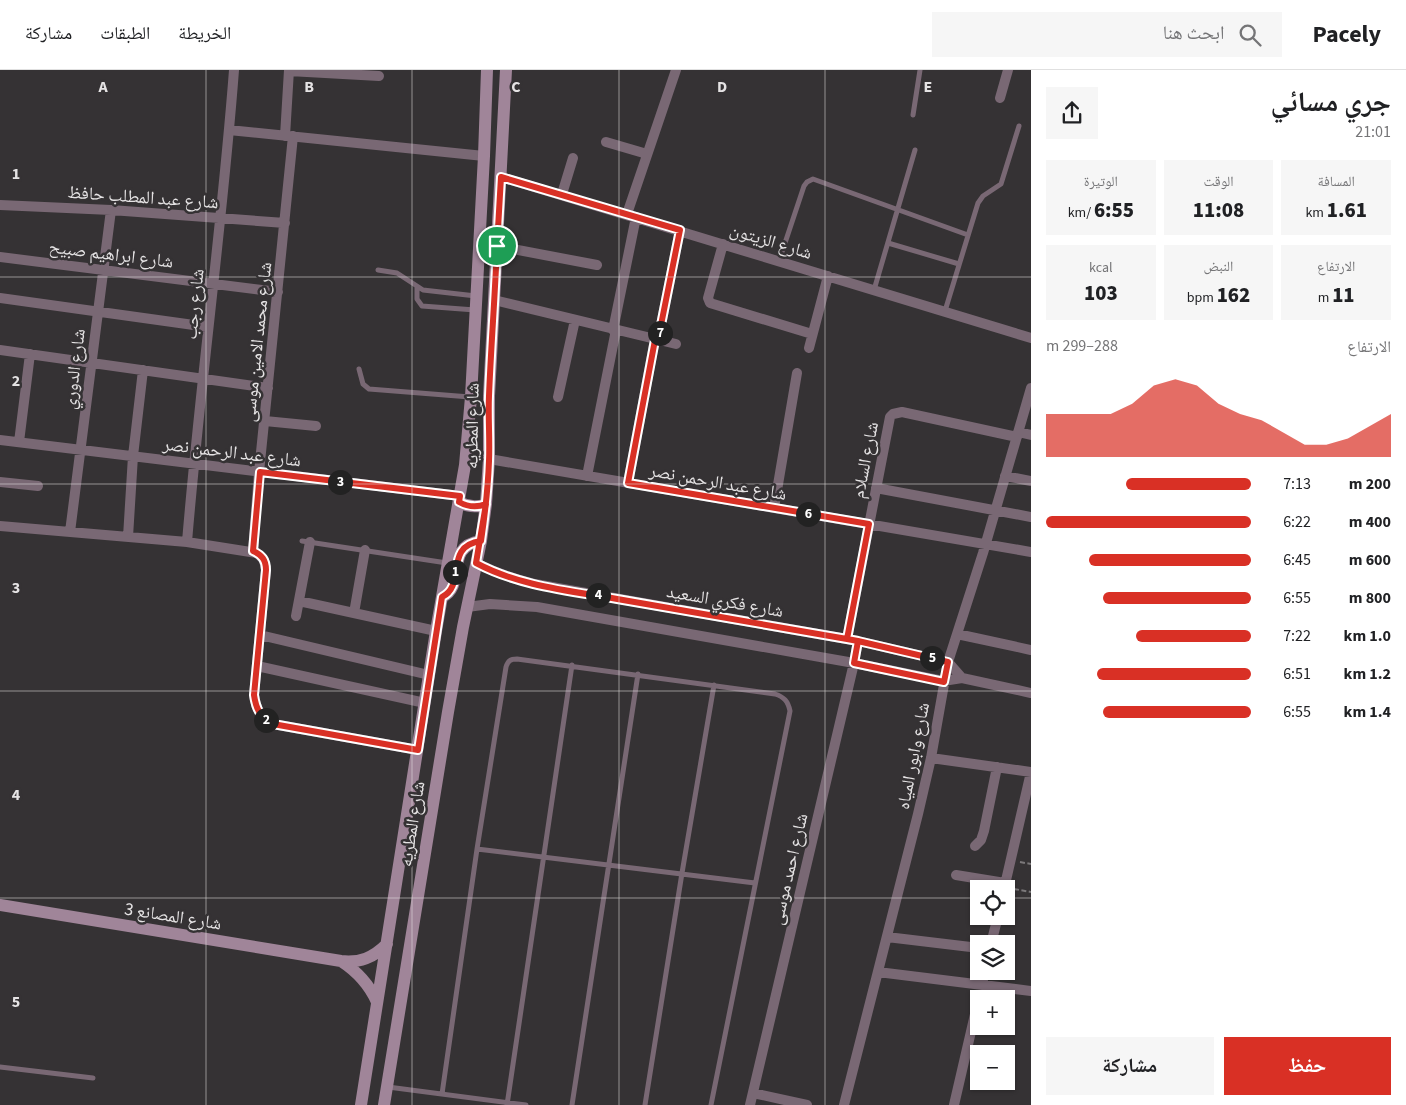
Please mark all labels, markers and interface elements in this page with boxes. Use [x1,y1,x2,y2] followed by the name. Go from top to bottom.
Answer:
[932,12,1282,57] search box
[1312,17,1381,52] text: Pacely
[1163,20,1224,47] text: ابحث هنا
[25,21,72,46] text: مشاركة
[100,21,150,46] text: الطبقات
[178,21,231,46] text: الخريطة
[1236,21,1264,49] icon: search
[97,76,108,98] text: A
[304,76,314,98] text: B
[511,76,521,98] text: C
[717,76,727,98] text: D
[924,76,932,98] text: E
[1271,82,1391,122] text: جري مسائي
[1046,87,1098,139] button: share
[1355,121,1391,143] text: 21:01
[12,163,20,185] text: 1
[1084,172,1118,192] text: الوتيرة
[1203,172,1234,192] text: الوقت
[1318,172,1355,192] text: المسافة
[67,180,219,215] street label: شارع عبد المطلب حافظ
[1094,195,1134,225] text: 6:55
[1193,195,1244,225] text: 11:08
[1327,195,1367,225] text: 1.61
[1068,203,1094,223] text: /km
[1305,203,1327,223] text: km
[727,217,815,266] street label: شارع الزيتون
[476,225,518,267] pin
[483,232,511,260] icon: arrive
[47,234,175,275] street label: شارع ابراهيم صبيح
[1204,257,1233,277] text: النبض
[1317,257,1355,277] text: الارتفاع
[1089,258,1113,278] text: kcal
[237,261,278,423] street label: شارع محمد الامين موسى
[178,267,211,341] street label: شارع رجب
[1084,278,1118,308] text: 103
[1217,280,1250,310] text: 162
[1332,280,1355,310] text: 11
[1187,288,1217,308] text: bpm
[1318,288,1332,308] text: m
[648,320,672,346] pin: 7
[657,323,664,343] text: 7
[57,327,93,411] street label: شارع الدوري
[1046,335,1118,357] text: 288–299 m
[1347,336,1391,358] text: الارتفاع
[12,370,20,392] text: 2
[459,383,486,469] street label: شارع المطريه
[846,420,885,501] street label: شارع السلام
[160,432,302,473] street label: شارع عبد الرحمن نصر
[646,458,788,507] street label: شارع عبد الرحمن نصر
[328,470,352,494] pin: 3
[337,472,344,492] text: 3
[1283,473,1311,495] text: 7:13
[1349,473,1391,495] text: 200 m
[796,502,820,526] pin: 6
[805,504,812,524] text: 6
[1283,511,1311,533] text: 6:22
[1349,511,1391,533] text: 400 m
[1283,549,1311,571] text: 6:45
[1349,549,1391,571] text: 600 m
[442,560,468,584] pin: 1
[452,562,459,582] text: 1
[12,577,20,599] text: 3
[664,579,785,626] street label: شارع فكري السعيد
[586,582,610,608] pin: 4
[595,585,602,605] text: 4
[1283,587,1311,609] text: 6:55
[1349,587,1391,609] text: 800 m
[1283,625,1311,647] text: 7:22
[1344,625,1391,647] text: 1.0 km
[920,646,944,670] pin: 5
[929,648,936,668] text: 5
[1283,663,1311,685] text: 6:51
[1344,663,1391,685] text: 1.2 km
[891,701,936,812] street label: شارع وابور المياه
[1283,701,1311,723] text: 6:55
[1344,701,1391,723] text: 1.4 km
[254,708,278,732] pin: 2
[263,710,270,730] text: 2
[393,780,432,869] street label: شارع المطريه
[12,784,21,806] text: 4
[764,811,814,927] street label: شارع احمد موسى
[970,880,1015,1090] map controls
[970,880,1015,925] button: locate
[123,896,223,937] street label: شارع المصانع 3
[970,935,1015,980] button: layers
[970,990,1015,1035] button: +
[12,991,20,1013] text: 5
[1046,1037,1214,1095] button: مشاركة
[1224,1037,1391,1095] button: حفظ
[970,1045,1015,1090] button: −

